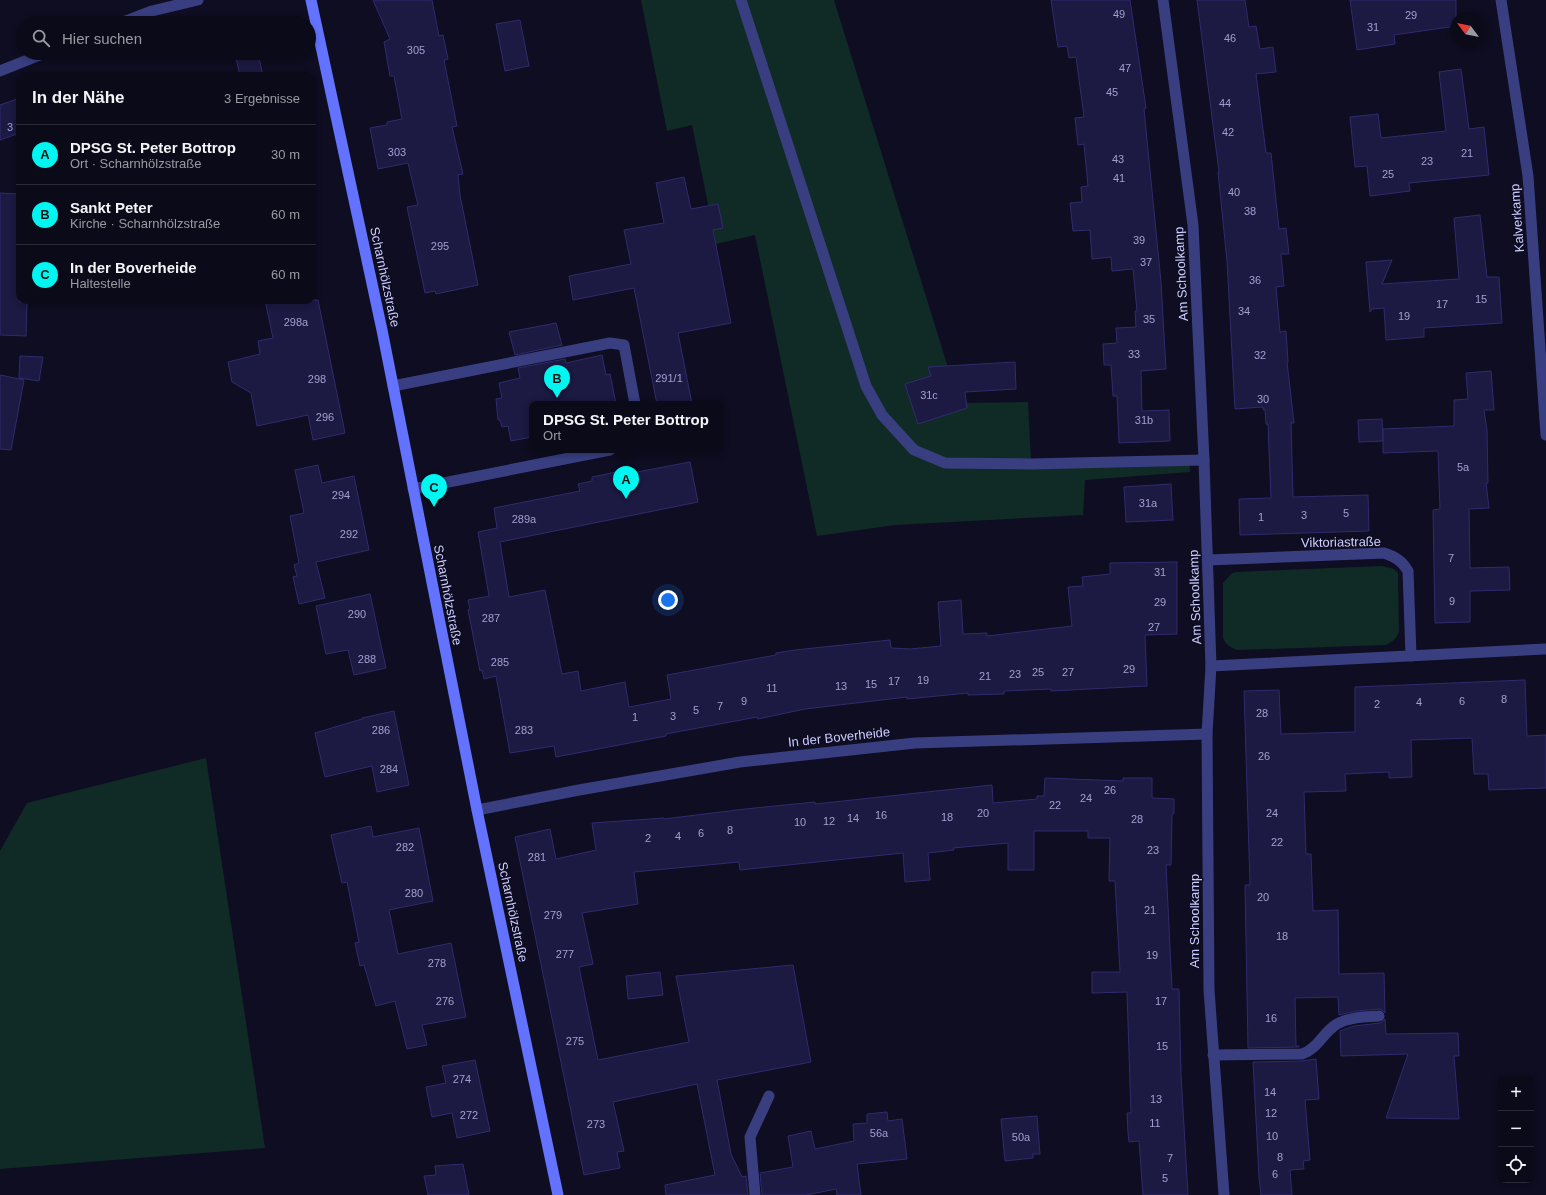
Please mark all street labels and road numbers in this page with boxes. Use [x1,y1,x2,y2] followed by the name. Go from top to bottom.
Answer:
[1507,183,1527,253] street label: Kalverkamp
[367,226,403,328] street label: Scharnhölzstraße
[1171,226,1191,322] street label: Am Schoolkamp
[1301,534,1381,550] street label: Viktoriastraße
[431,544,465,646] street label: Scharnhölzstraße
[1186,549,1204,645] street label: Am Schoolkamp
[787,724,891,750] street label: In der Boverheide
[495,861,531,963] street label: Scharnhölzstraße
[1187,874,1202,968] street label: Am Schoolkamp

